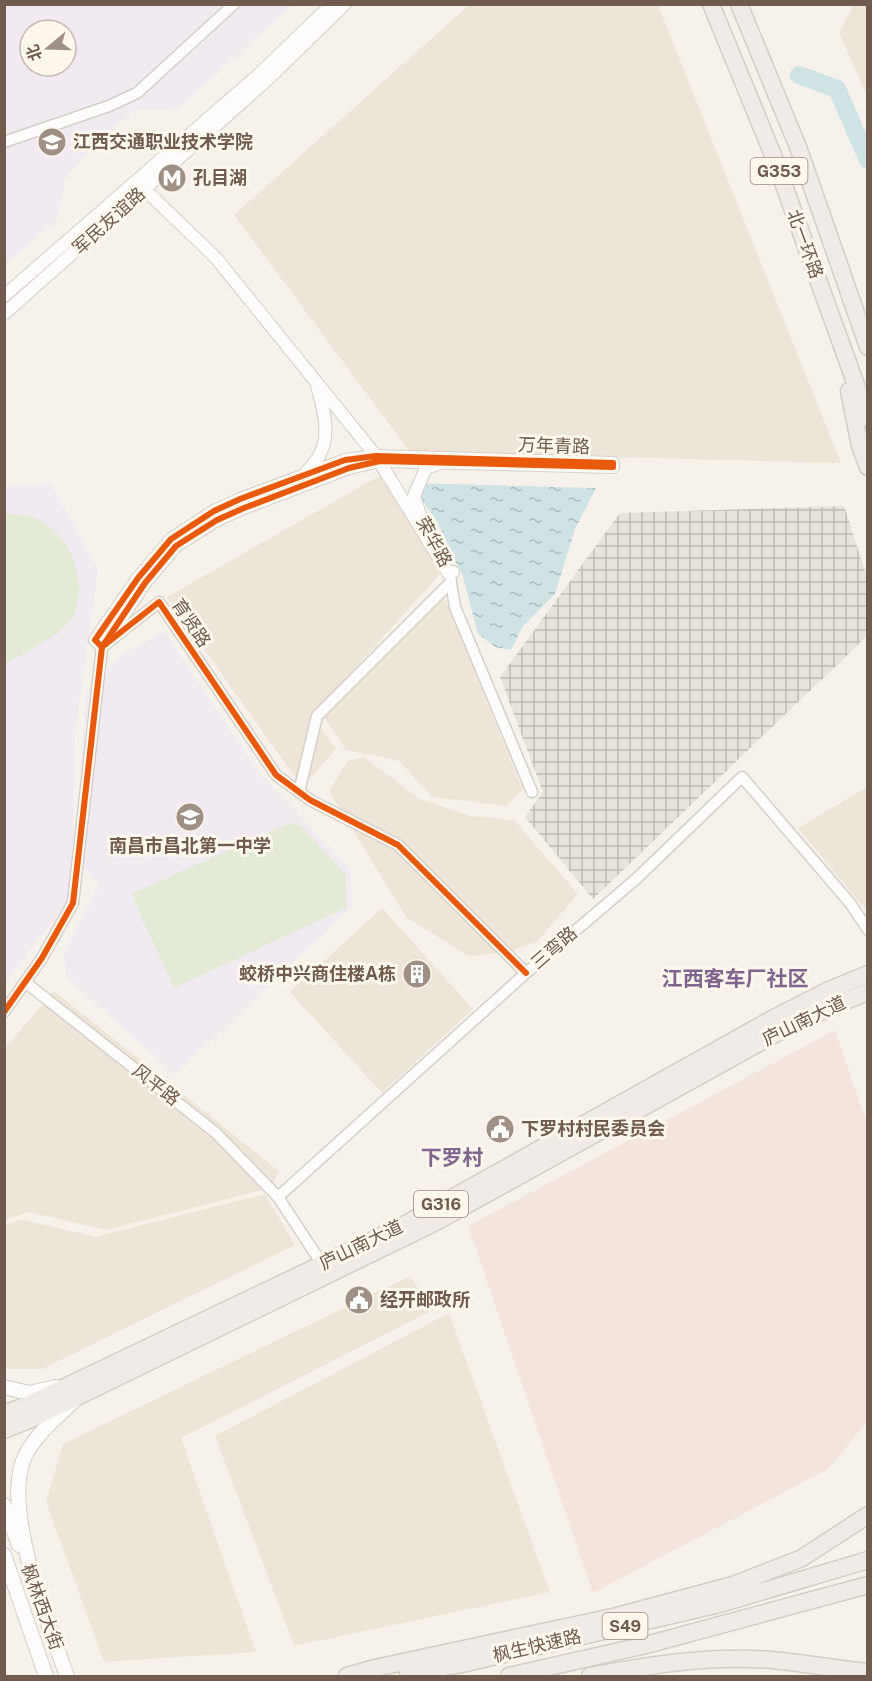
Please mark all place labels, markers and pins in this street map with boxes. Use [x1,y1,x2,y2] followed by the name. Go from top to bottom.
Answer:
[36,126,68,158] school or university icon: 江西交通职业技术学院
[73,131,253,152] place label: 江西交通职业技术学院
[156,162,188,194] metro station icon: 孔目湖
[193,167,247,188] place label: 孔目湖
[174,801,206,833] school or university icon: 南昌市昌北第一中学
[109,835,271,856] place label: 南昌市昌北第一中学
[401,958,433,990] building icon: 蛟桥中兴商住楼A栋
[239,963,396,984] place label: 蛟桥中兴商住楼A栋
[484,1113,516,1145] public building icon: 下罗村村民委员会
[521,1118,665,1139] place label: 下罗村村民委员会
[343,1284,375,1316] public building icon: 经开邮政所
[380,1289,470,1310] place label: 经开邮政所

